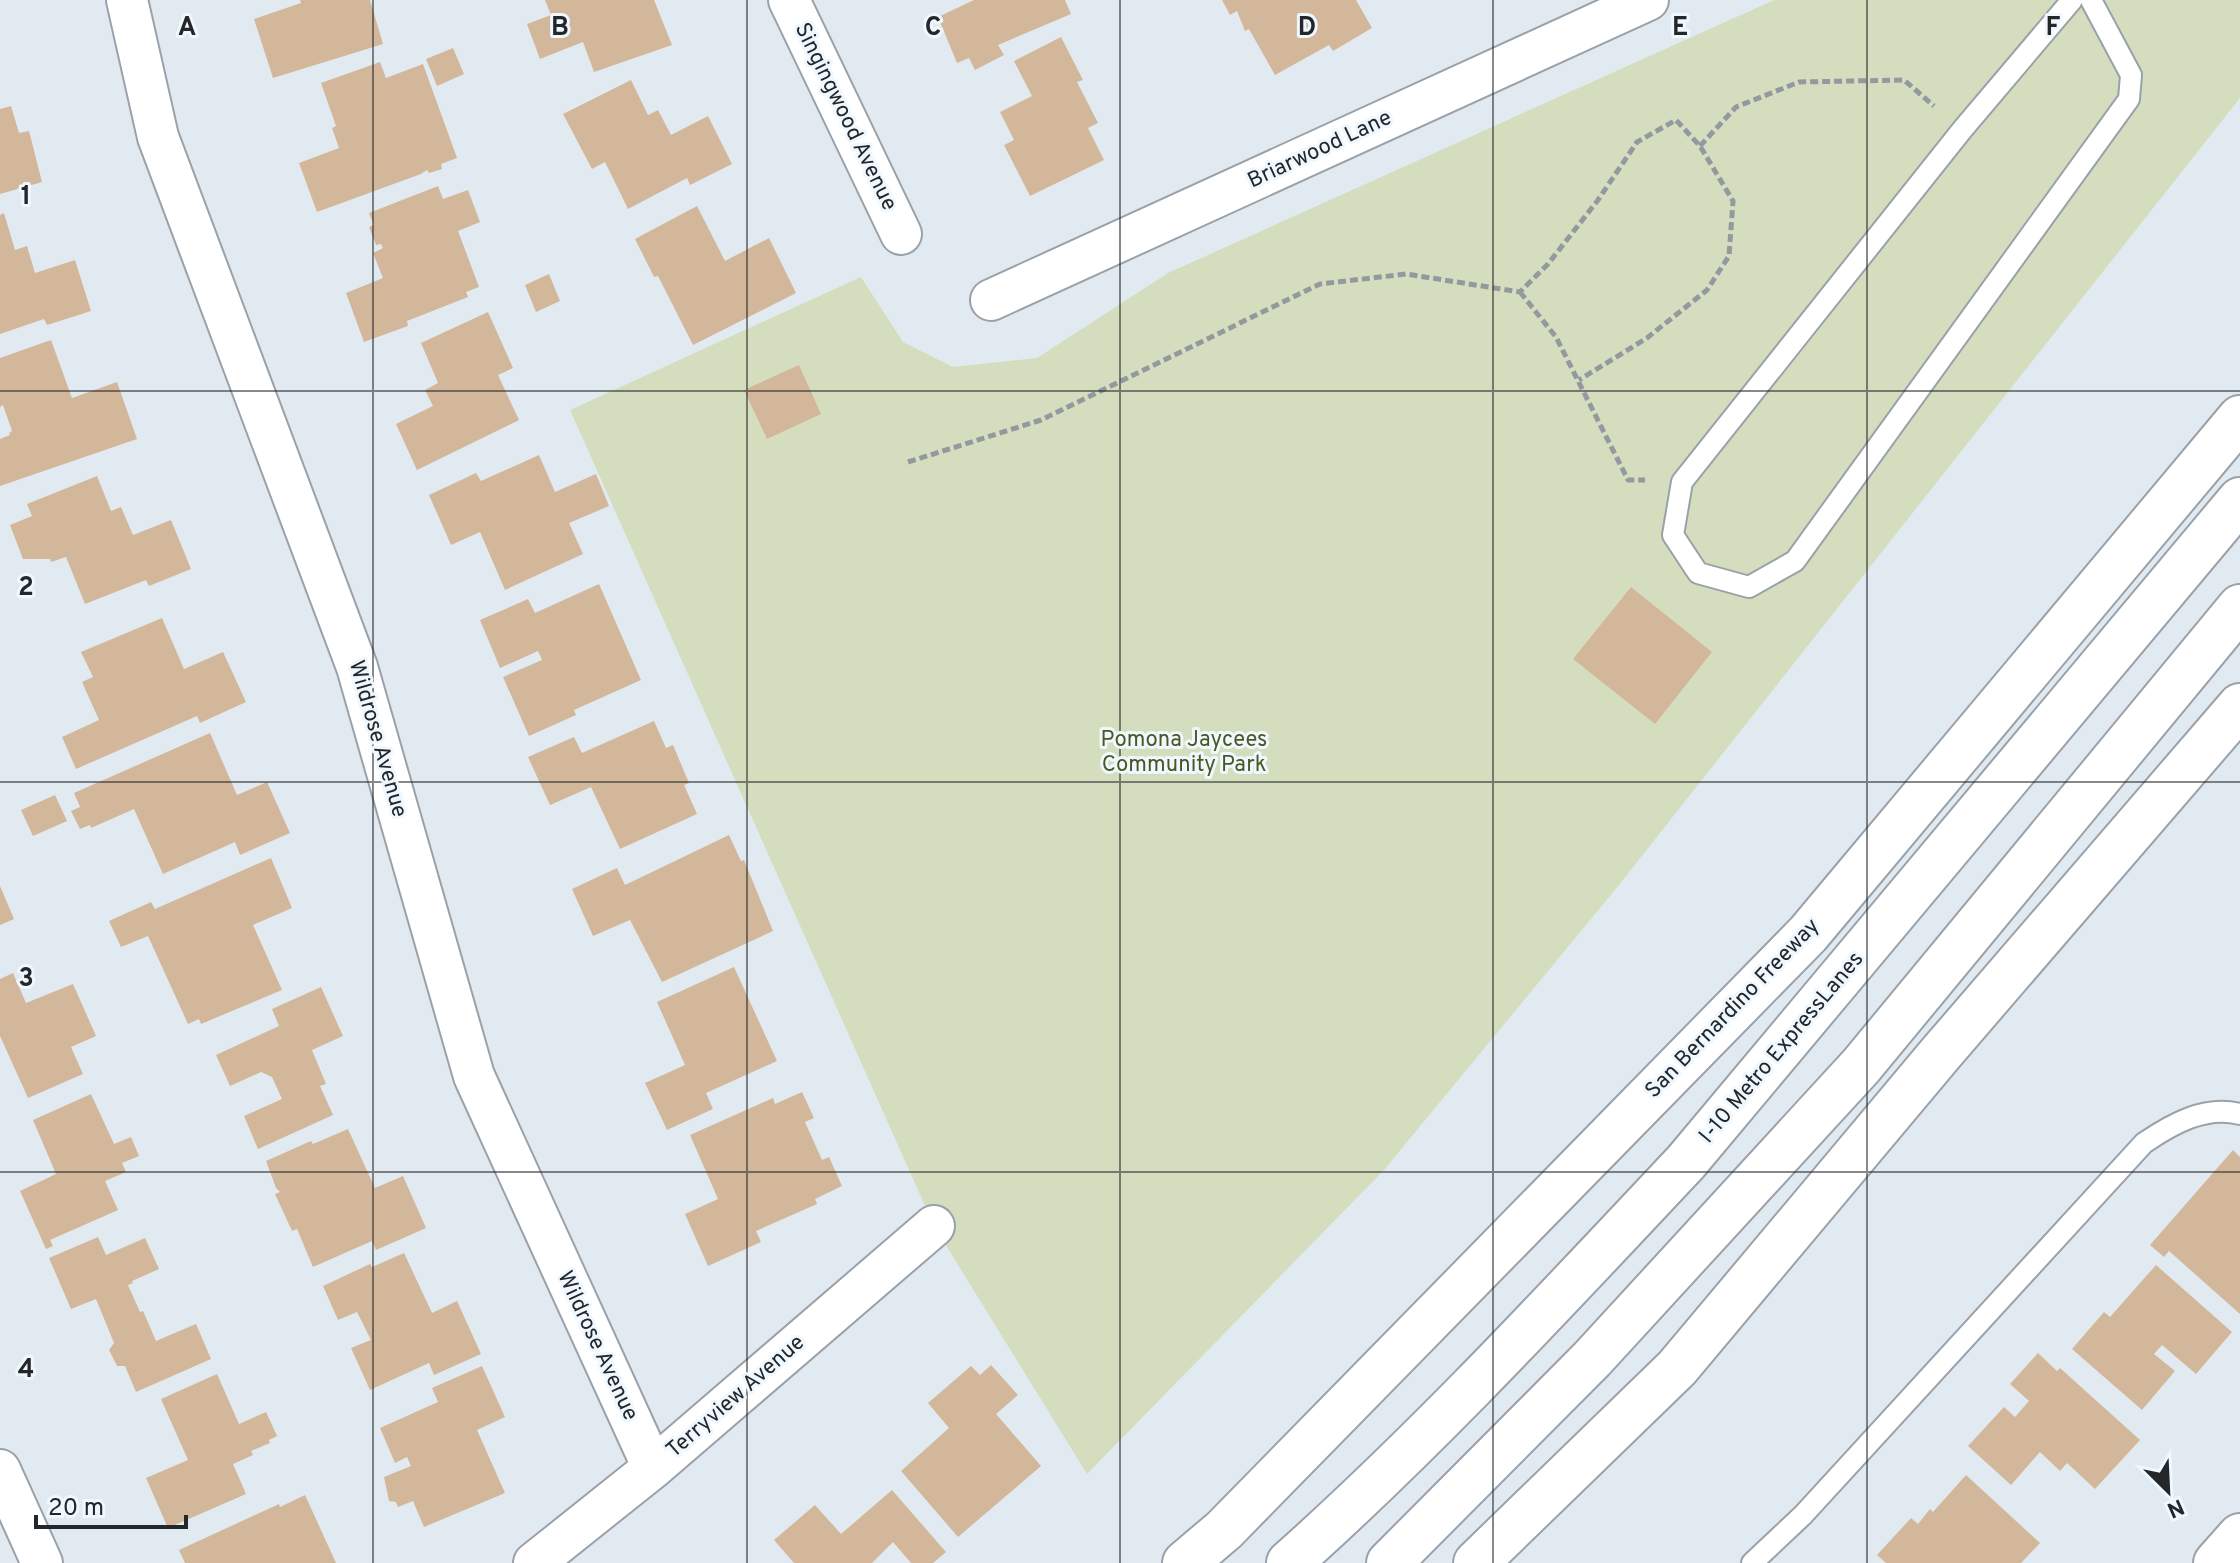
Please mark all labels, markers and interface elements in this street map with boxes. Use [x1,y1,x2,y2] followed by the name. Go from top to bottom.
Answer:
[178,12,196,45] text: A
[551,12,569,45] text: B
[925,12,941,45] text: C
[1298,12,1316,45] text: D
[1672,12,1688,45] text: E
[2046,12,2061,45] text: F
[788,19,902,215] street label: Singingwood Avenue
[1244,105,1396,195] street label: Briarwood Lane
[21,181,31,214] text: 1
[18,572,34,605] text: 2
[342,657,412,821] street label: Wildrose Avenue
[1101,727,1267,779] park label: Pomona Jaycees Community Park
[1640,913,1826,1105] street label: San Bernardino Freeway
[1694,947,1870,1149] street label: I-10 Metro ExpressLanes
[18,963,34,996] text: 3
[551,1267,643,1425] street label: Wildrose Avenue
[661,1330,811,1464] street label: Terryview Avenue
[18,1354,34,1387] text: 4
[2128,1451,2208,1531] north arrow
[36,1479,186,1529] scale bar
[2162,1491,2188,1523] text: N
[48,1494,104,1524] text: 20 m

